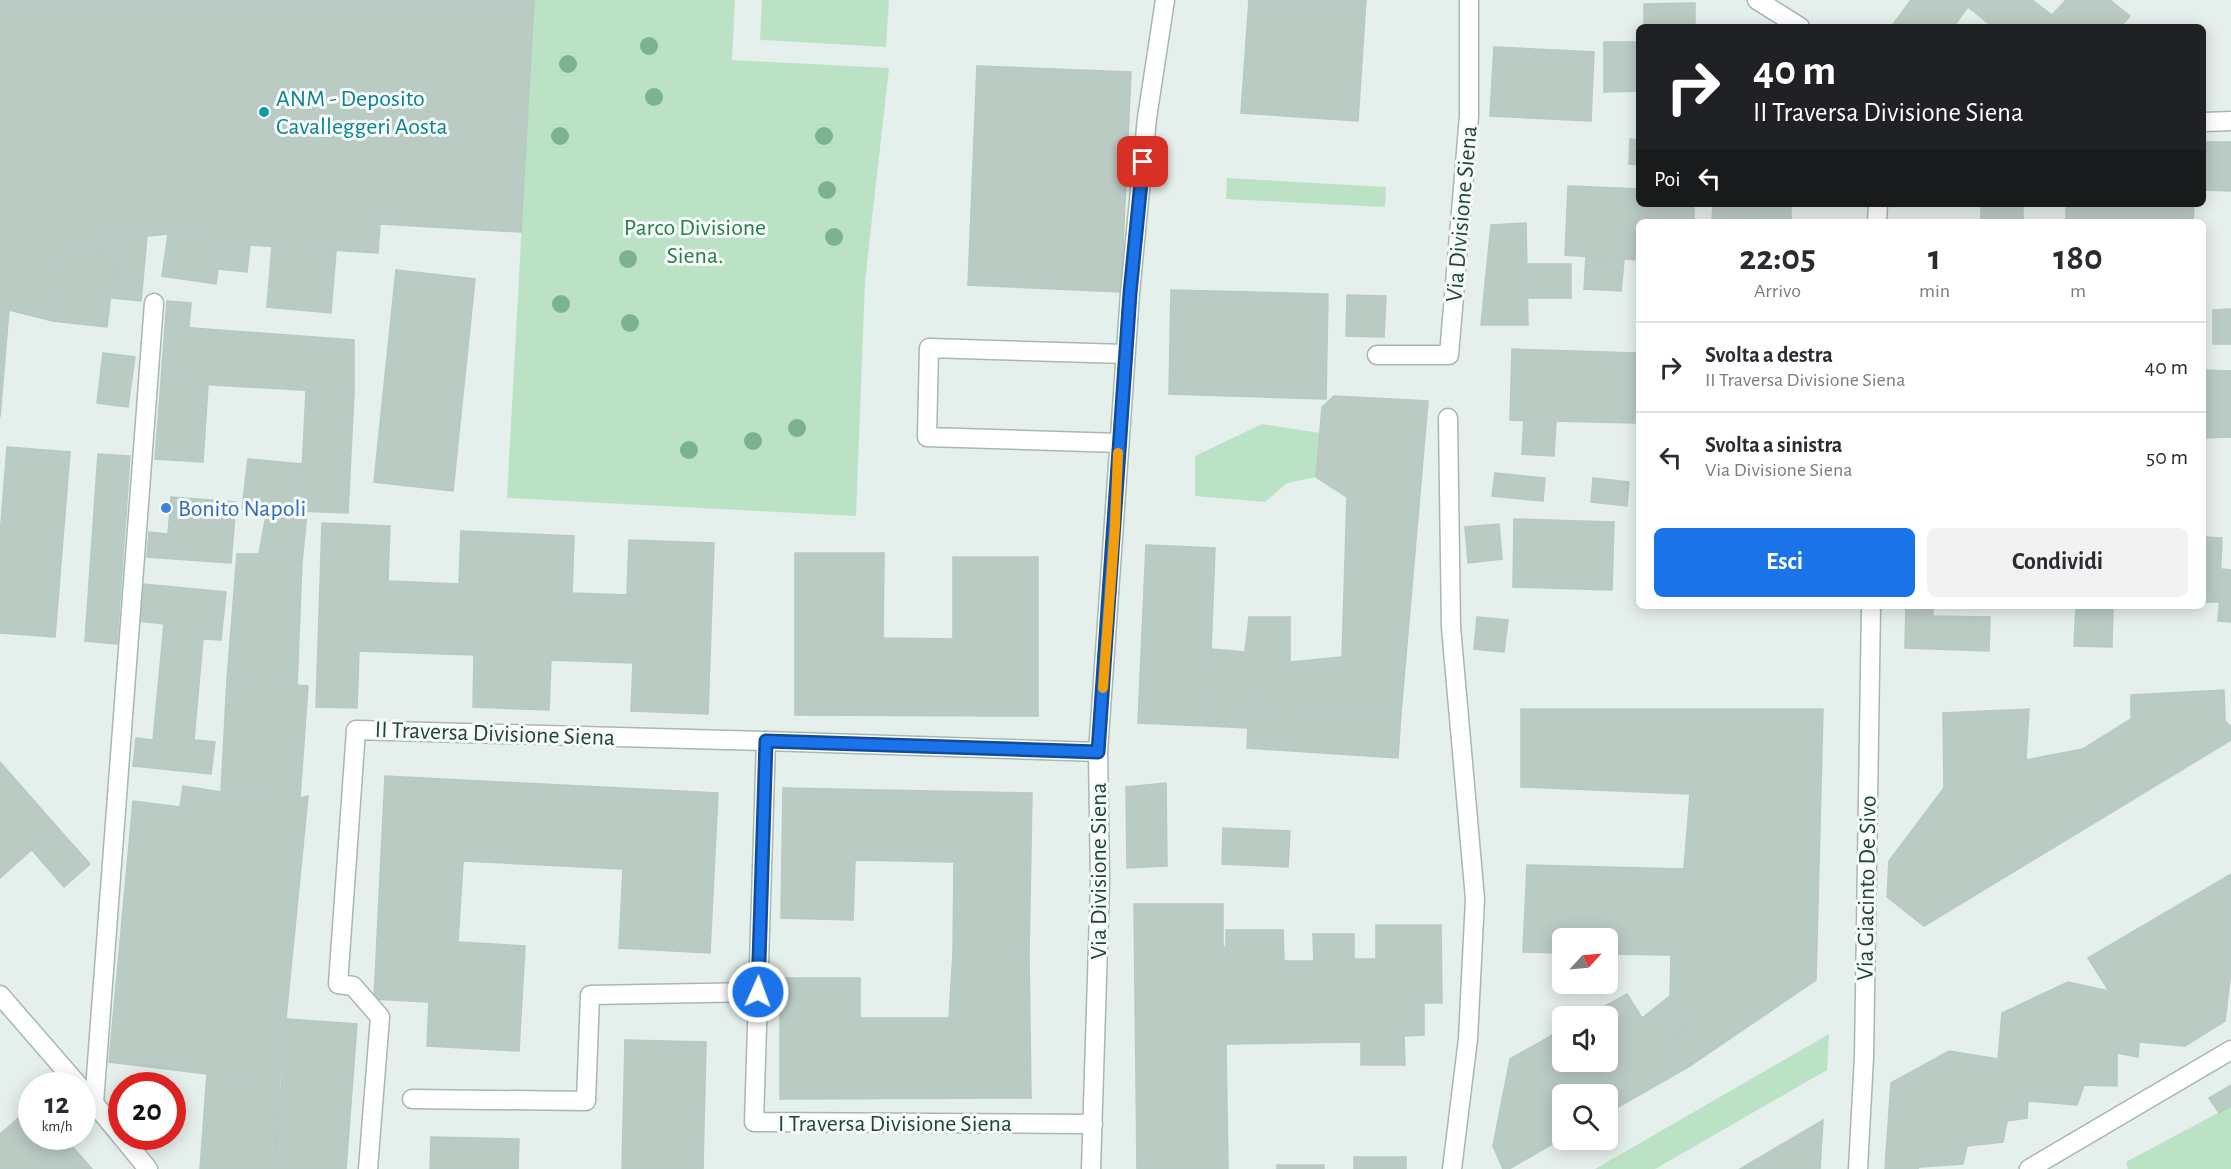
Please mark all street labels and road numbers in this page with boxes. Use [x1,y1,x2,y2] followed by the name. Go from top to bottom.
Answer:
[1442,125,1482,303] street label: Via Divisione Siena
[374,718,616,750] street label: II Traversa Divisione Siena
[1087,783,1111,959] street label: Via Divisione Siena
[1853,795,1881,981] street label: Via Giacinto De Sivo
[778,1112,1012,1136] street label: I Traversa Divisione Siena

